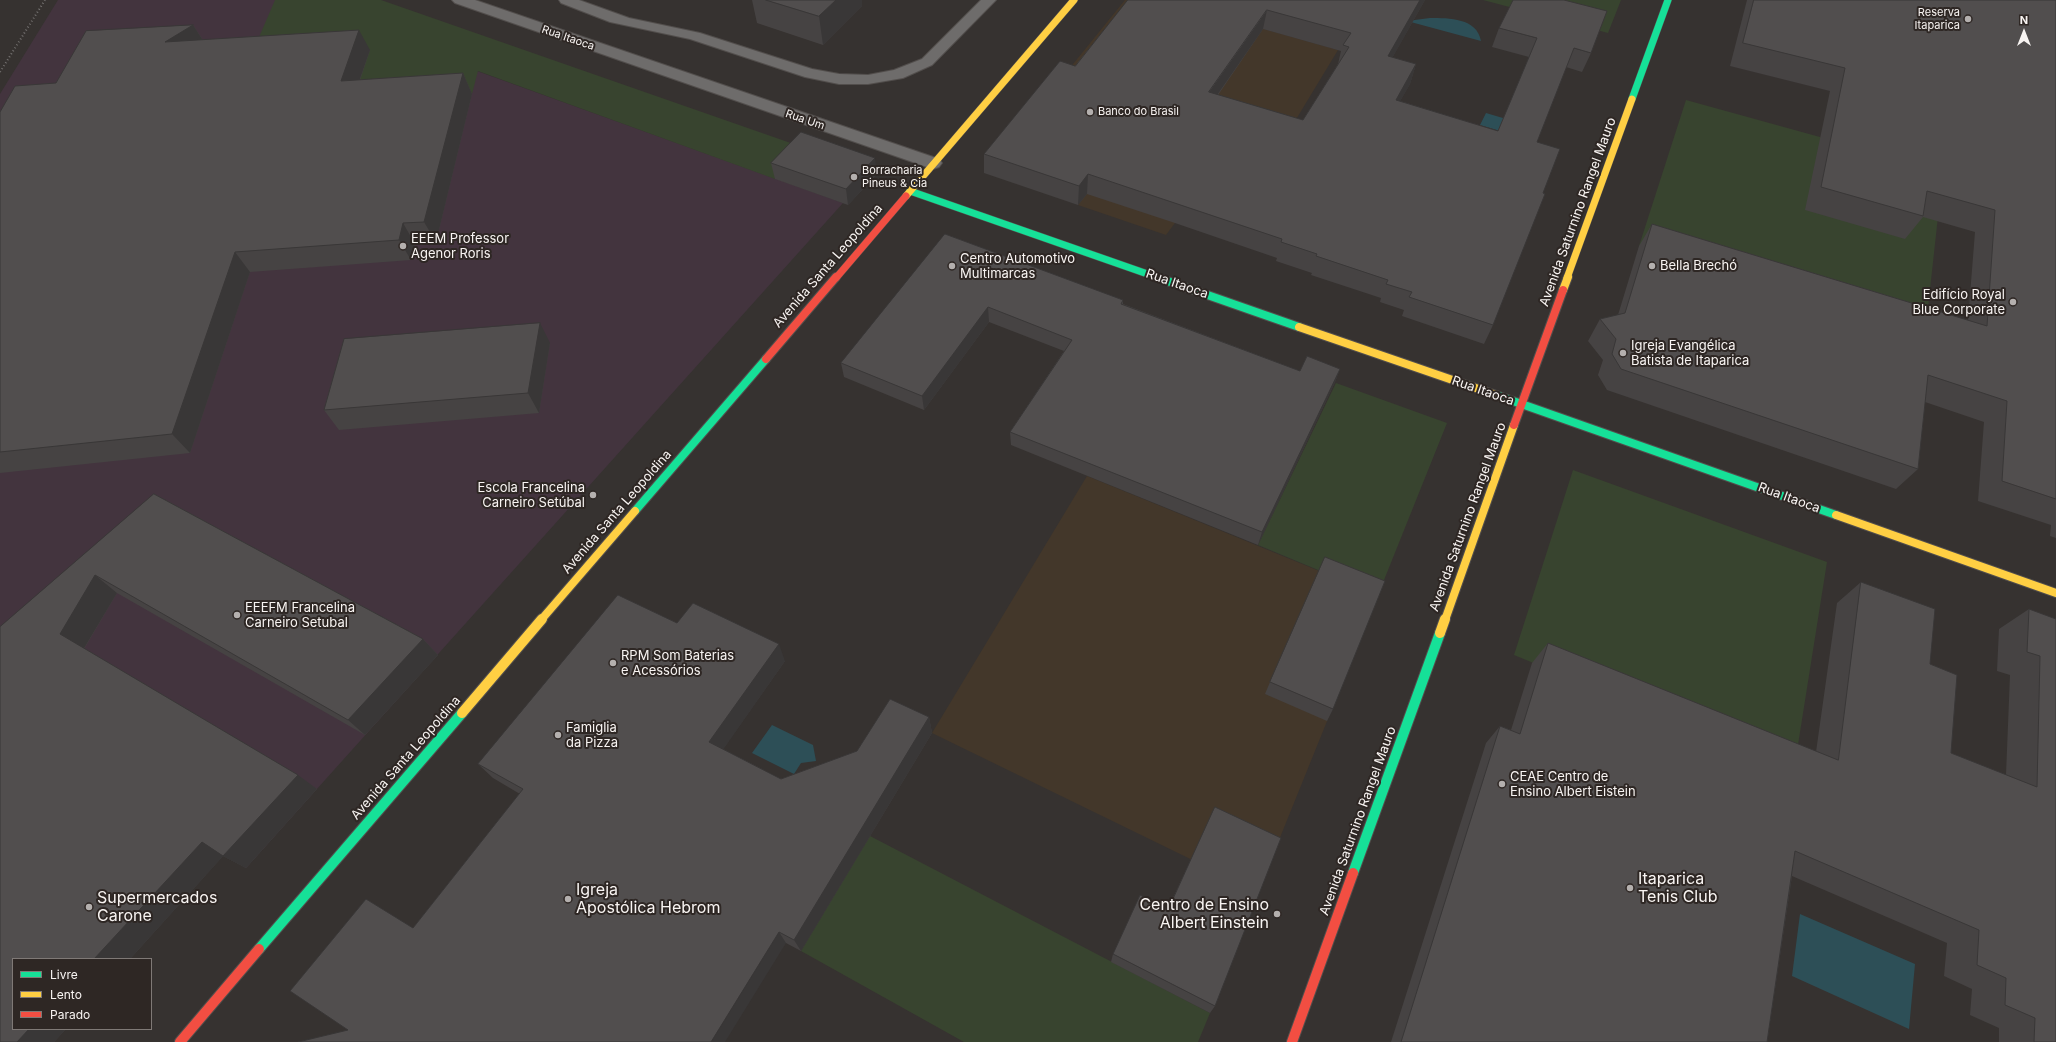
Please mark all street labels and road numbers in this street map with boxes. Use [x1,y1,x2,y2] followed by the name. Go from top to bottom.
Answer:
[540,23,596,53] street label: Rua Itaoca
[784,107,826,133] street label: Rua Um
[1536,115,1620,309] street label: Avenida Saturnino Rangel Mauro
[770,201,886,331] street label: Avenida Santa Leopoldina
[1144,266,1210,302] street label: Rua Itaoca
[1450,373,1516,409] street label: Rua Itaoca
[1426,420,1510,614] street label: Avenida Saturnino Rangel Mauro
[559,447,675,577] street label: Avenida Santa Leopoldina
[1756,480,1822,516] street label: Rua Itaoca
[348,693,464,823] street label: Avenida Santa Leopoldina
[1316,724,1400,918] street label: Avenida Saturnino Rangel Mauro

